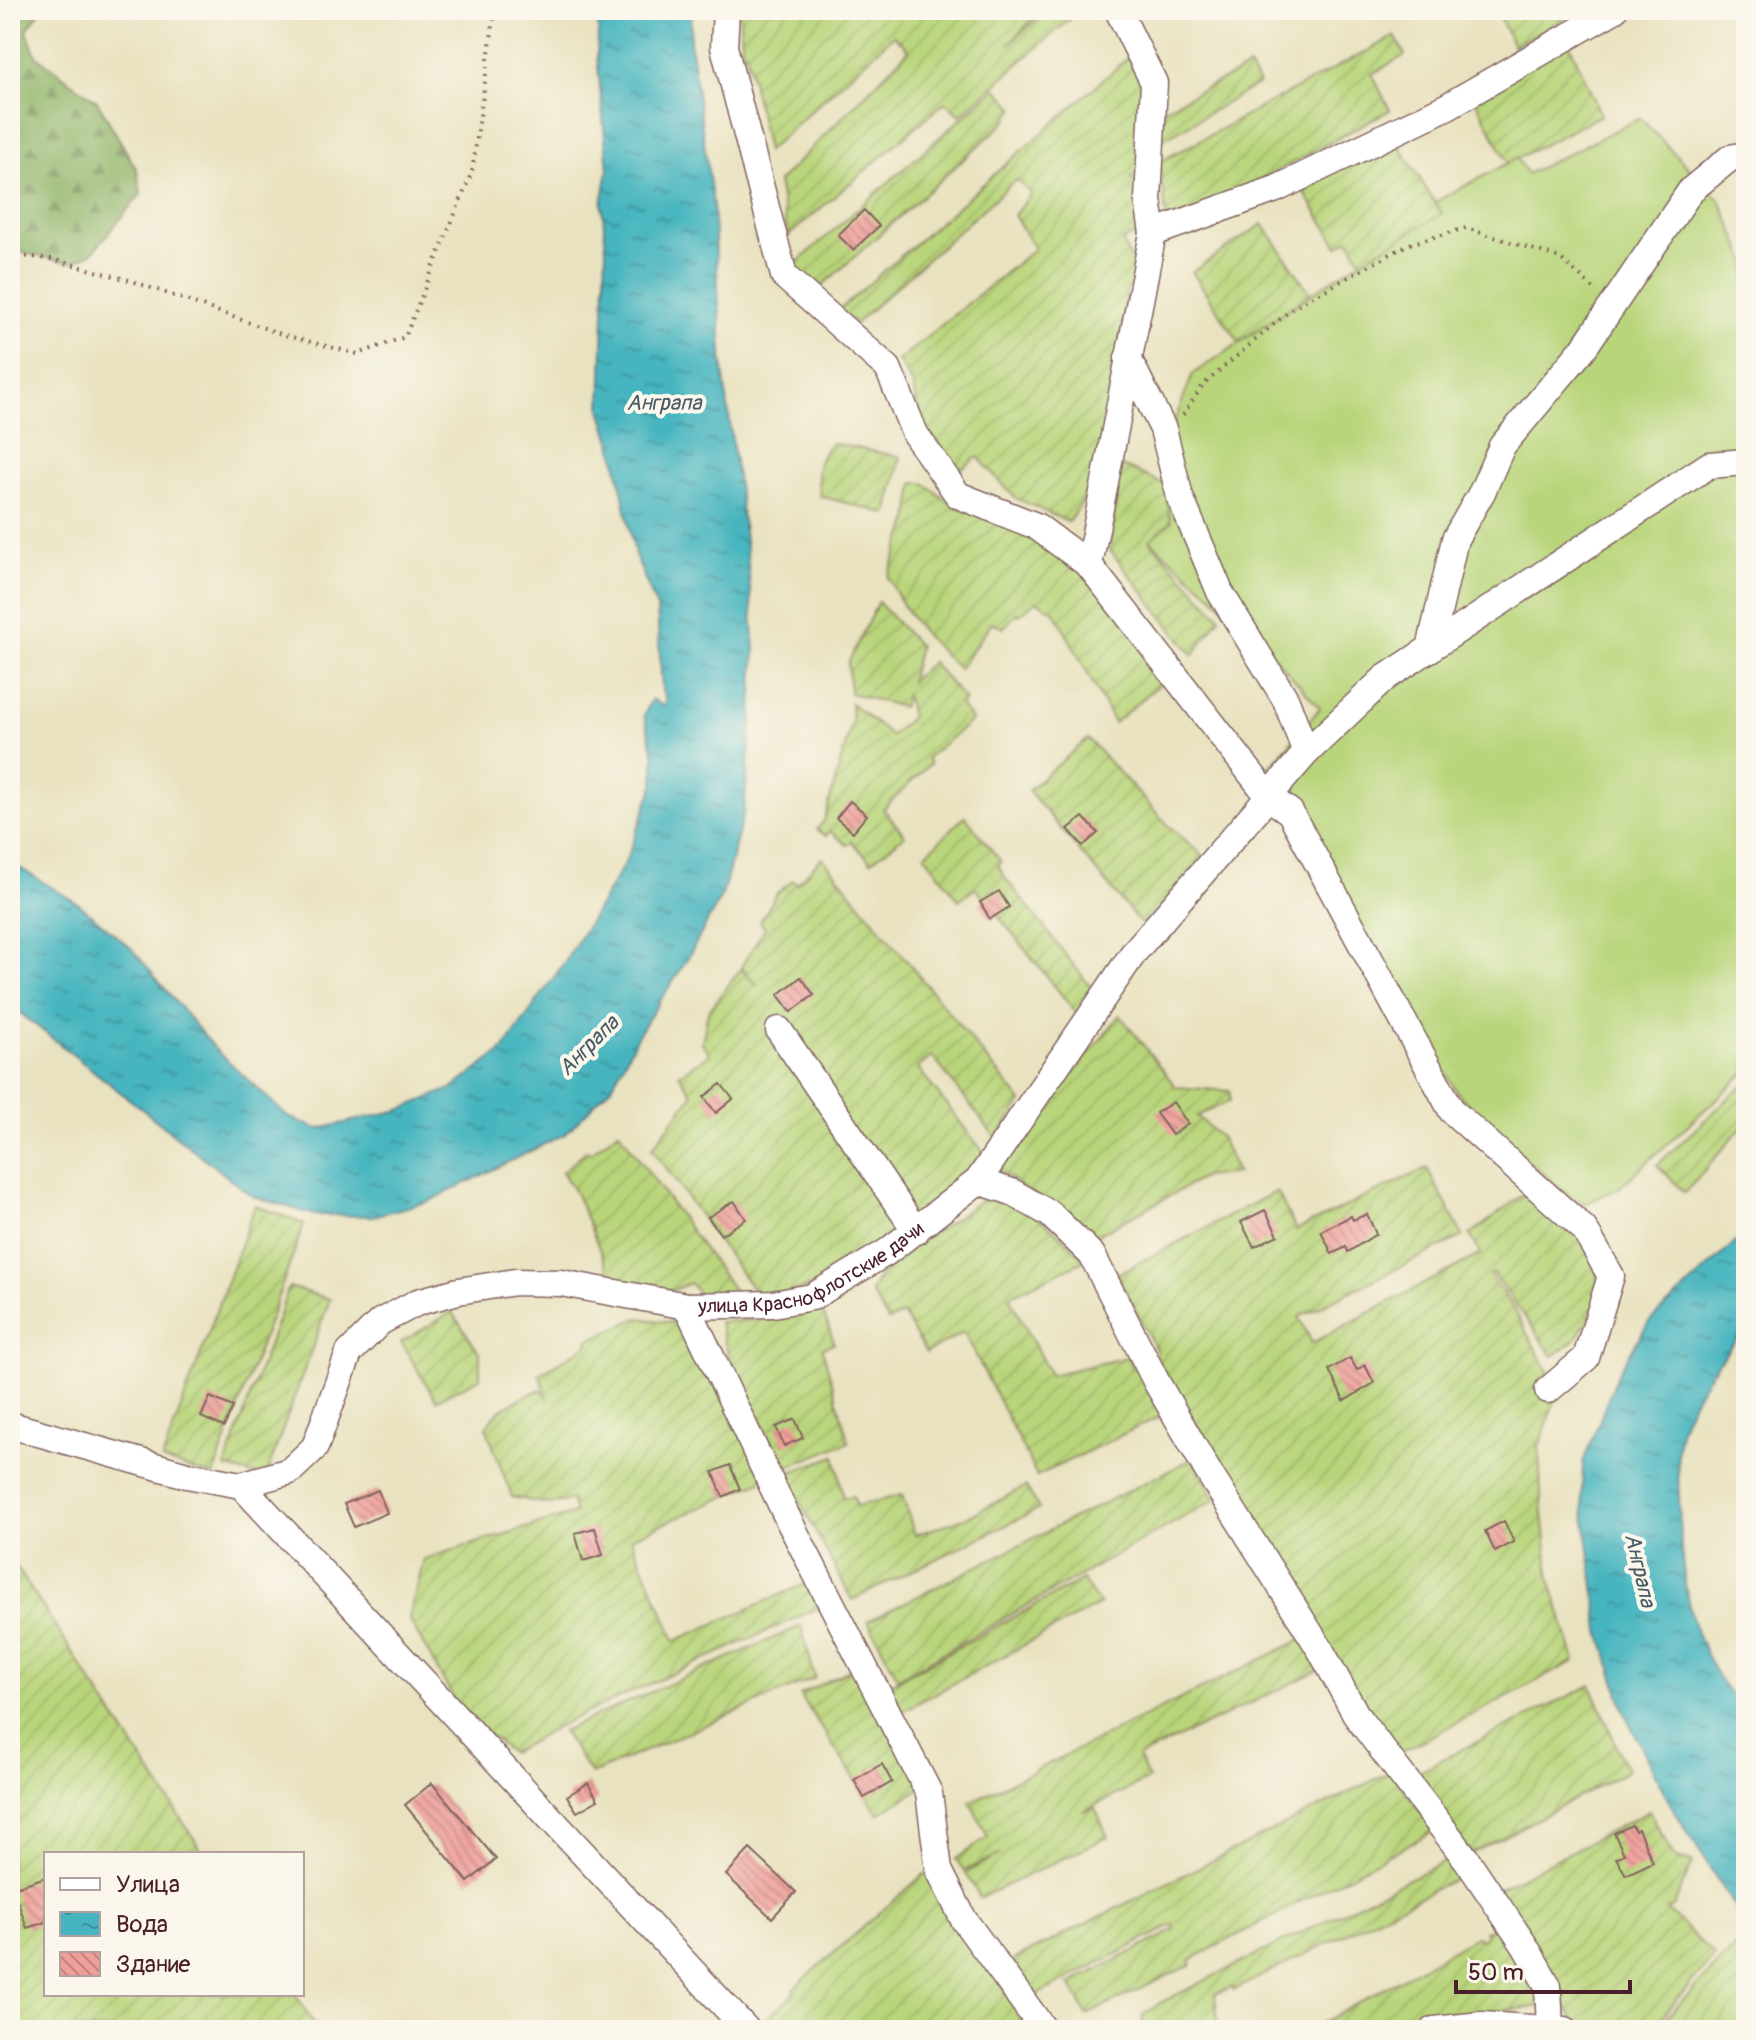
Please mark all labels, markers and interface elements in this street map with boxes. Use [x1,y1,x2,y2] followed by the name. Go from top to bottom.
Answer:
[627,389,703,417] water label: Анграпа
[552,1008,626,1082] water label: Анграпа
[697,1216,929,1319] street label: улица Краснофлотские дачи
[1618,1531,1662,1612] water label: Анграпа
[44,1852,304,1996] legend
[116,1870,180,1899] text: Улица
[116,1910,168,1939] text: Вода
[1456,1944,1630,1994] scale bar
[116,1950,191,1979] text: Здание
[1468,1958,1524,1987] text: 50 m

